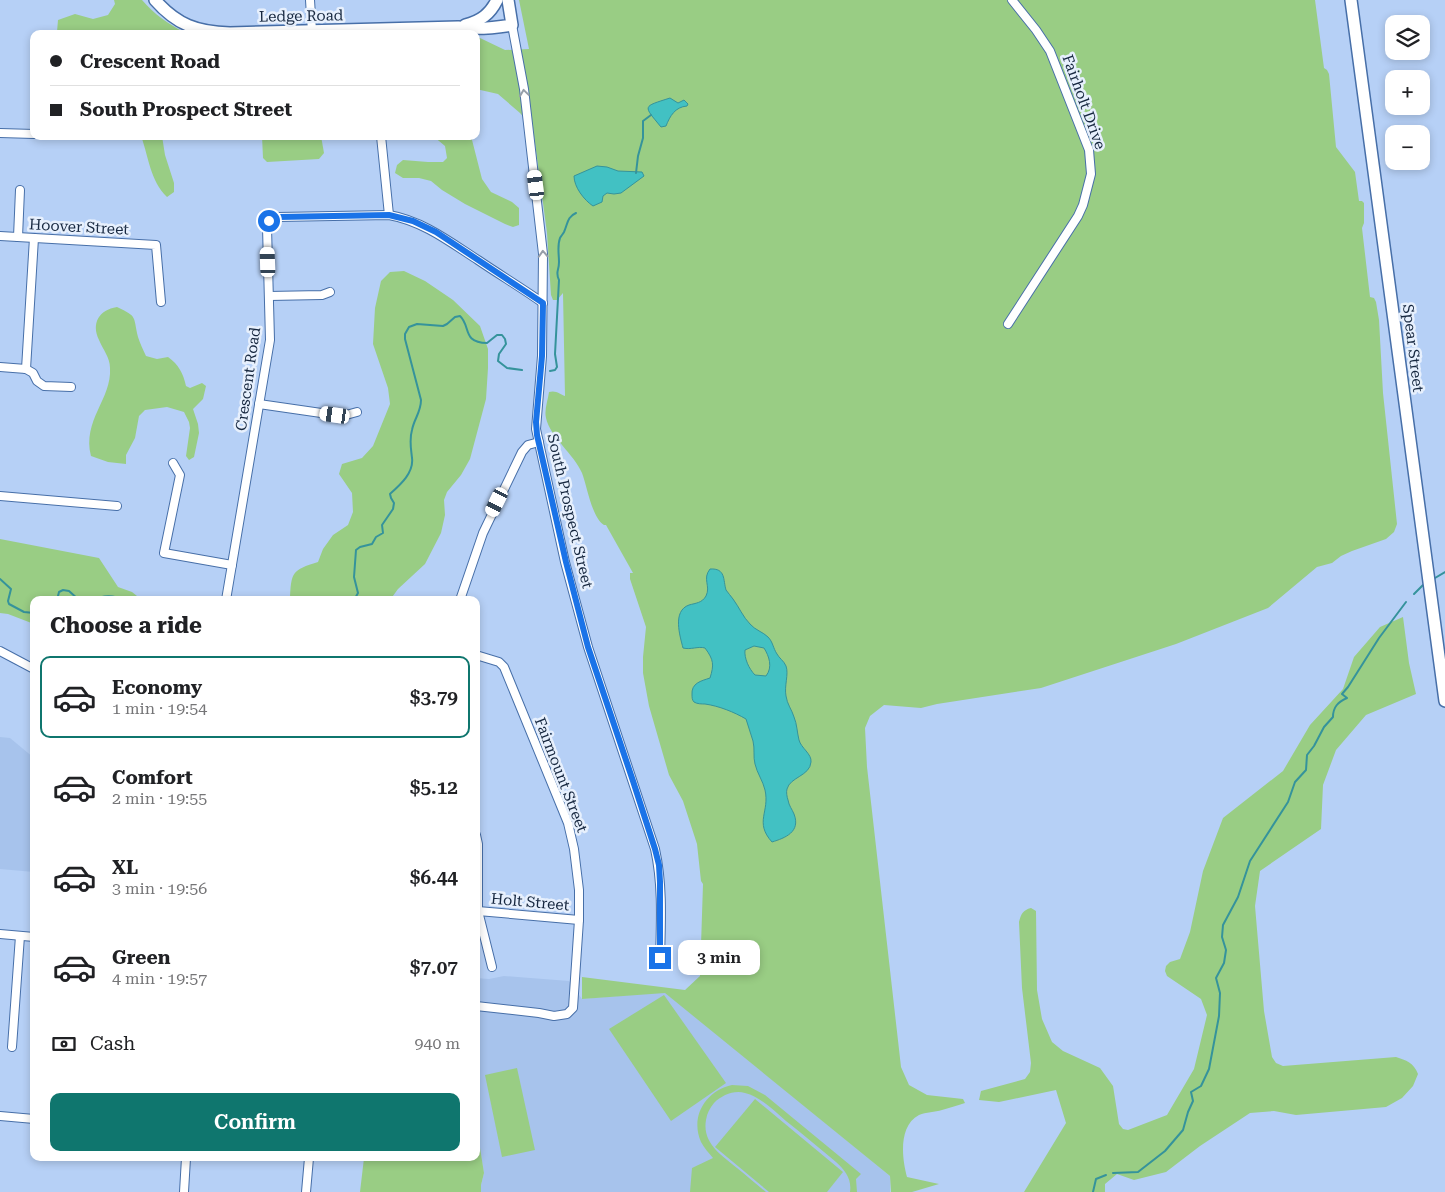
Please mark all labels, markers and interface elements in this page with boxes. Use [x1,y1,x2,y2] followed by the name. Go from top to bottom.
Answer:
[259,6,344,26] street label: Ledge Road
[1385,15,1430,170] map controls
[1385,15,1430,60] button: layers
[80,50,220,73] text: Crescent Road
[1059,52,1109,152] street label: Fairholt Drive
[1385,70,1430,115] button: +
[519,89,530,97] one-way arrow
[80,98,292,121] text: South Prospect Street
[1385,125,1430,170] button: −
[526,169,545,201] car
[258,210,280,232] route start
[29,215,130,239] street label: Hoover Street
[259,247,276,277] car
[537,250,548,258] one-way arrow
[1399,303,1427,393] street label: Spear Street
[232,326,264,432] street label: Crescent Road
[319,405,350,425] car
[543,432,597,590] street label: South Prospect Street
[483,485,510,519] car
[50,613,202,638] text: Choose a ride
[52,675,97,720] icon: car
[112,676,202,699] text: Economy
[410,686,458,709] text: $3.79
[112,699,207,718] text: 1 min · 19:54
[531,715,591,835] street label: Fairmount Street
[52,765,97,810] icon: car
[112,766,193,789] text: Comfort
[410,776,458,799] text: $5.12
[112,789,207,808] text: 2 min · 19:55
[52,855,97,900] icon: car
[112,856,138,879] text: XL
[410,866,458,889] text: $6.44
[112,879,207,898] text: 3 min · 19:56
[490,890,570,914] street label: Holt Street
[678,940,760,976] callout: 3 min
[52,945,97,990] icon: car
[112,946,170,969] text: Green
[649,947,671,969] route end
[697,948,741,967] text: 3 min
[410,956,458,979] text: $7.07
[112,969,207,988] text: 4 min · 19:57
[50,1030,78,1058] icon: cash
[90,1032,135,1055] text: Cash
[414,1034,460,1053] text: 940 m
[50,1093,460,1151] button: Confirm

